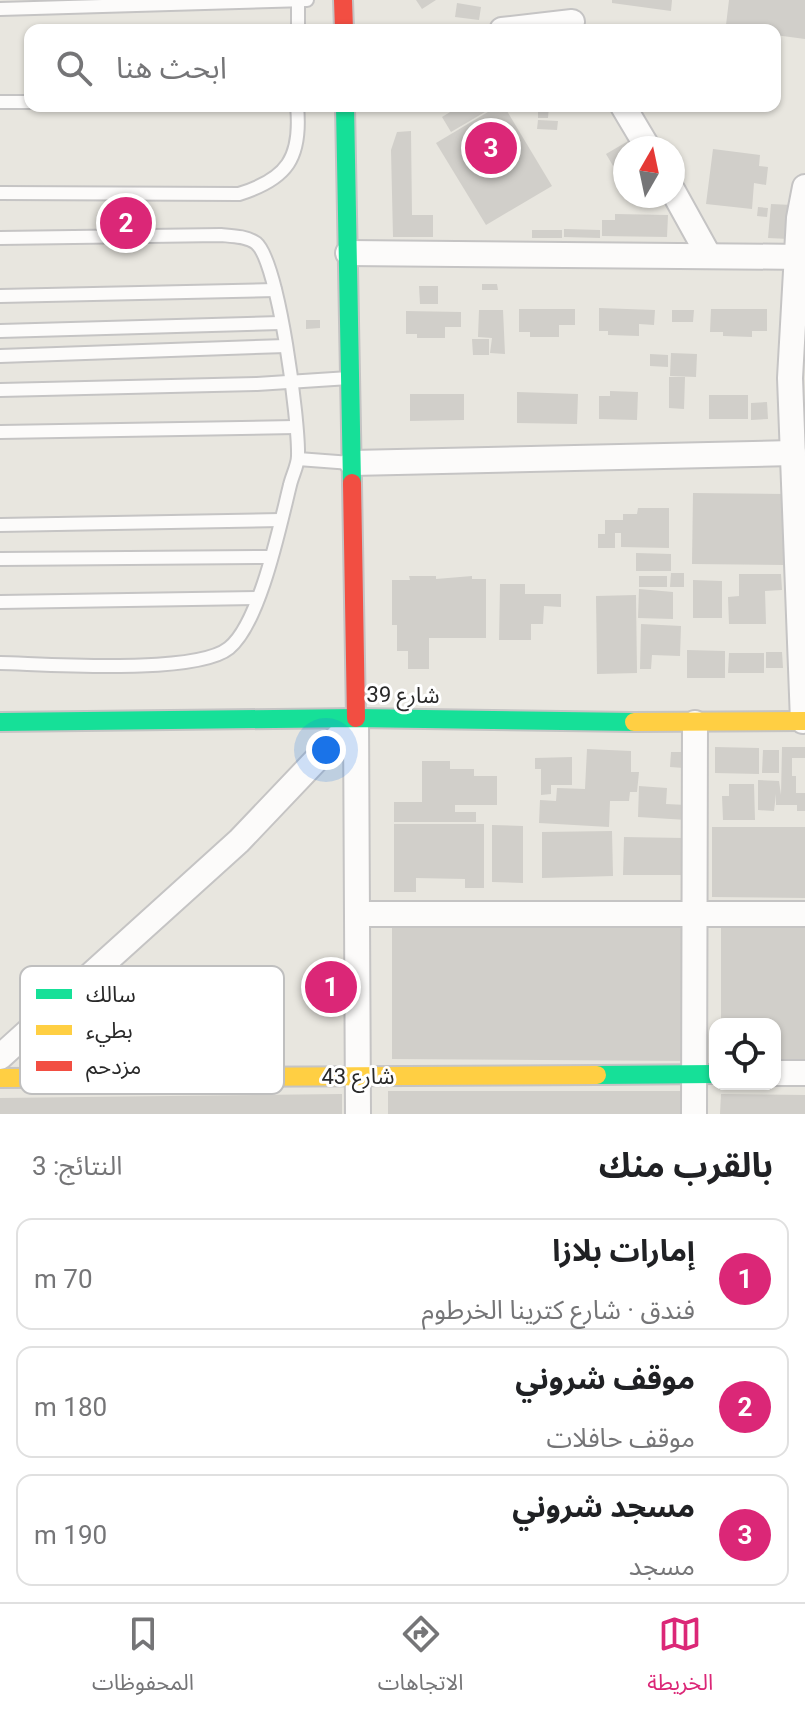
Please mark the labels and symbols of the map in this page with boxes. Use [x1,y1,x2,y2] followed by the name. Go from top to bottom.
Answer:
[465,118,517,178] pin: 3
[613,136,685,208] north arrow
[100,193,152,253] pin: 2
[366,682,440,712] street label: شارع 39
[306,730,346,770] your location
[305,957,357,1017] pin: 1
[20,966,284,1094] legend
[86,982,136,1007] text: سالك
[86,1018,133,1047] text: بطيء
[86,1054,141,1083] text: مزدحم
[321,1064,395,1093] street label: شارع 43

